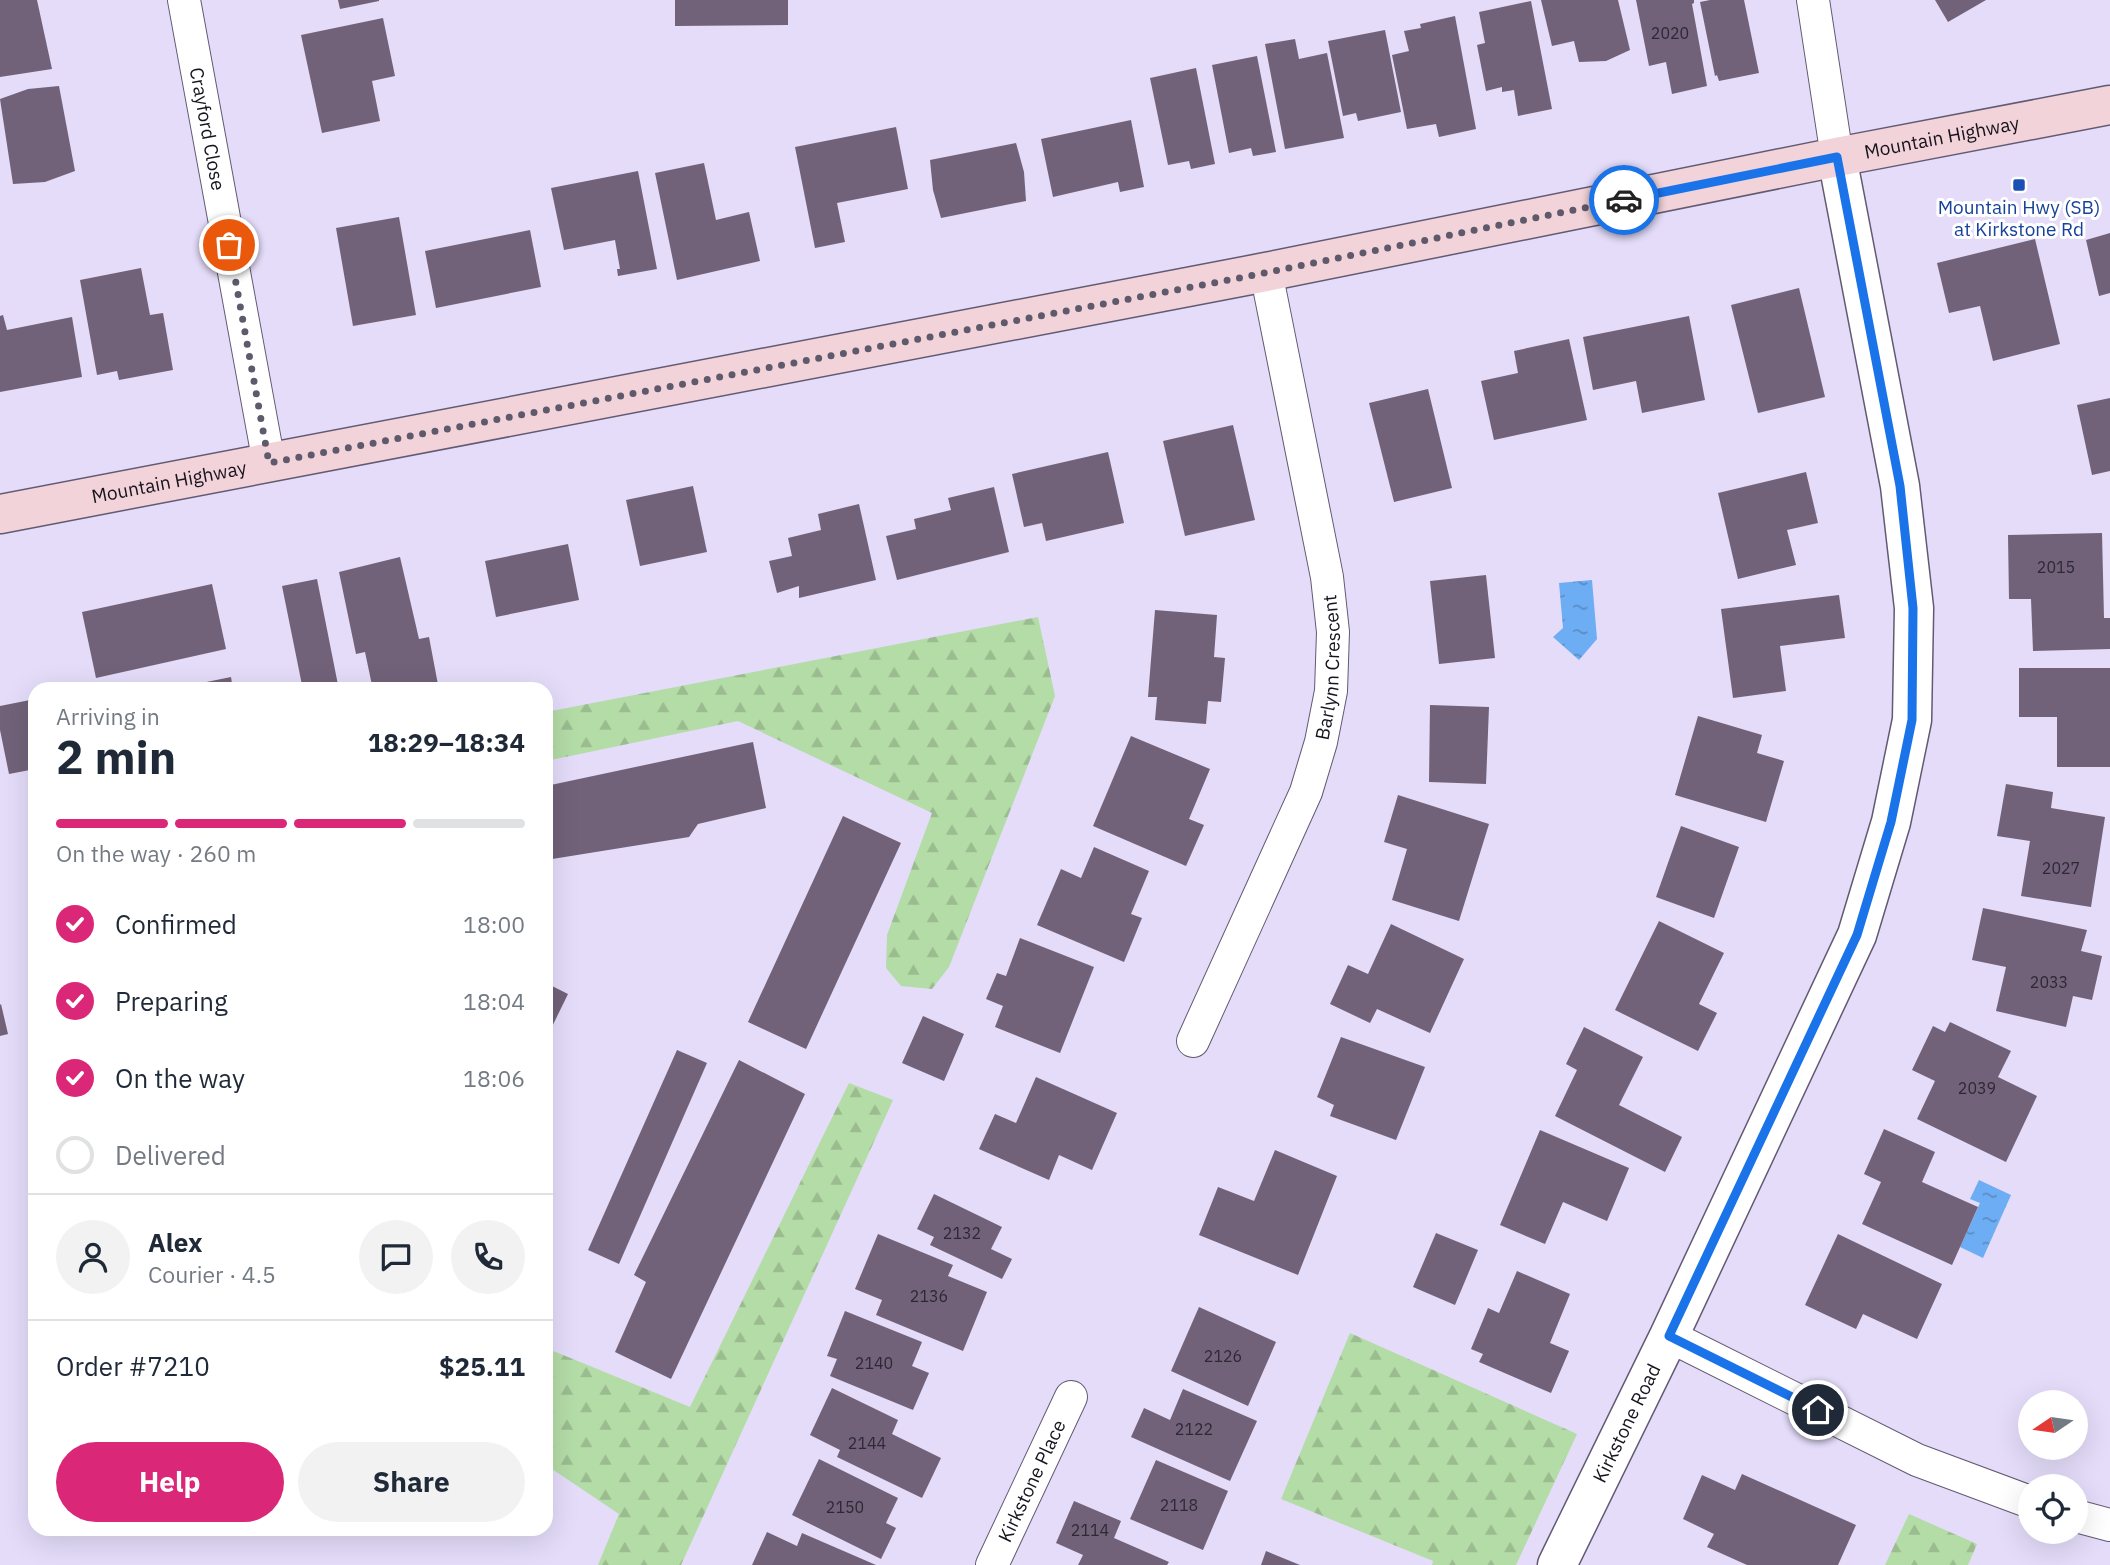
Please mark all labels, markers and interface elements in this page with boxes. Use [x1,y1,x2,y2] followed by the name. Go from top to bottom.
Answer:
[1651,23,1689,43] house number: 2020
[185,65,231,192] street label: Crayford Close
[1862,110,2022,164] street label: Mountain Highway
[1589,165,1659,235] courier
[2011,177,2027,193] marker: Mountain Hwy (SB) at Kirkstone Rd
[1605,181,1643,219] icon: car
[1938,195,2100,241] place label: Mountain Hwy (SB) at Kirkstone Rd
[199,215,259,275] pin
[210,226,248,264] icon: bag
[89,455,249,508] street label: Mountain Highway
[2037,557,2075,577] house number: 2015
[1310,594,1345,742] street label: Barlynn Crescent
[56,701,160,731] text: Arriving in
[368,725,525,759] text: 18:29–18:34
[56,727,176,787] text: 2 min
[56,838,256,868] text: On the way · 260 m
[2042,858,2080,878] house number: 2027
[56,905,94,943] icon: check
[115,907,237,941] text: Confirmed
[463,909,525,939] text: 18:00
[2030,972,2068,992] house number: 2033
[56,982,94,1020] icon: check
[115,984,228,1018] text: Preparing
[463,986,525,1016] text: 18:04
[56,1059,94,1097] icon: check
[115,1061,245,1095] text: On the way
[463,1063,525,1093] text: 18:06
[1958,1078,1996,1098] house number: 2039
[115,1138,226,1172] text: Delivered
[56,1220,130,1294] button: person
[359,1220,433,1294] button: chat
[451,1220,525,1294] button: phone
[943,1223,981,1243] house number: 2132
[148,1225,202,1259] text: Alex
[148,1259,276,1289] text: Courier · 4.5
[910,1286,948,1306] house number: 2136
[1204,1346,1242,1366] house number: 2126
[56,1349,210,1383] text: Order #7210
[439,1349,525,1383] text: $25.11
[855,1353,893,1373] house number: 2140
[1587,1360,1666,1486] street label: Kirkstone Road
[1788,1380,1848,1440] pin
[2018,1390,2088,1460] north arrow
[2018,1390,2088,1544] map controls
[1799,1391,1837,1429] icon: home
[993,1416,1071,1546] street label: Kirkstone Place
[1175,1419,1213,1439] house number: 2122
[848,1433,886,1453] house number: 2144
[56,1442,284,1522] button: Help
[298,1442,525,1522] button: Share
[2018,1474,2088,1544] button: locate
[1160,1495,1198,1515] house number: 2118
[826,1497,864,1517] house number: 2150
[1071,1520,1109,1540] house number: 2114

